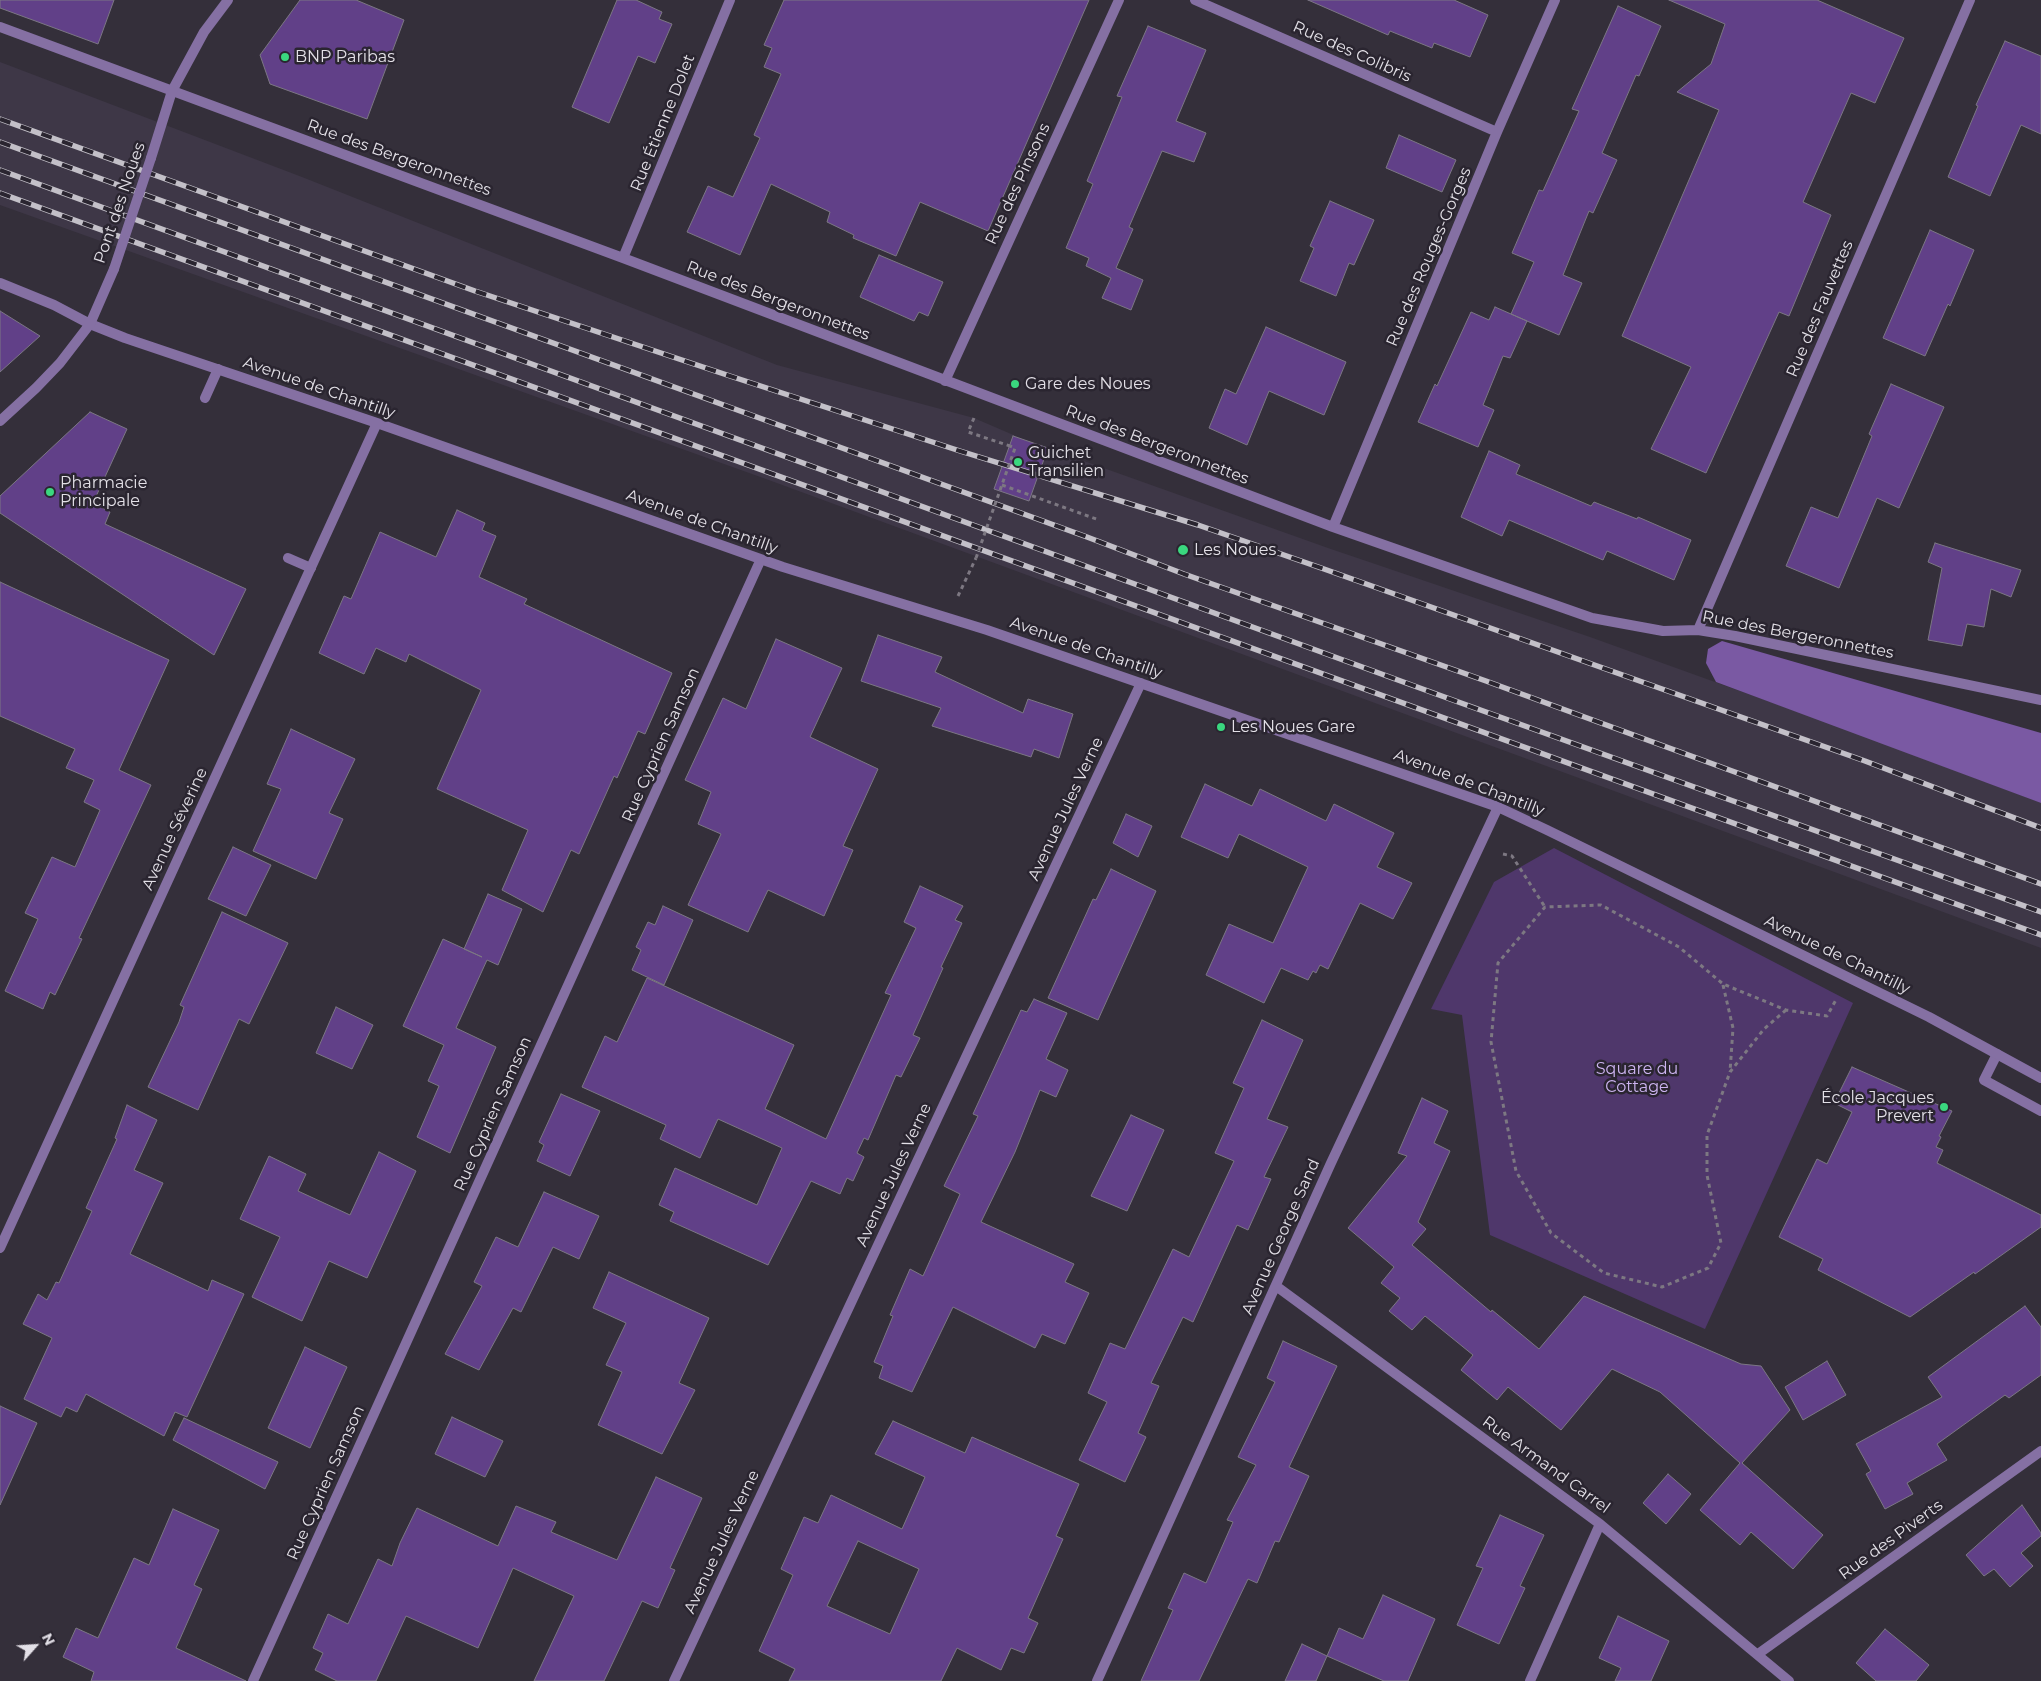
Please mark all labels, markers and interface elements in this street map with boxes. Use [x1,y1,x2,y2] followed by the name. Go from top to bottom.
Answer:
[1290,17,1414,87] street label: Rue des Colibris
[295,47,395,67] place label: BNP Paribas
[279,51,291,63] marker: BNP Paribas
[627,52,699,194] street label: Rue Étienne Dolet
[304,116,494,200] street label: Rue des Bergeronnettes
[981,120,1055,248] street label: Rue des Pinsons
[90,140,150,266] street label: Pont des Noues
[1383,165,1475,349] street label: Rue des Rouges-Gorges
[1783,238,1857,380] street label: Rue des Fauvettes
[684,257,872,345] street label: Rue des Bergeronnettes
[240,353,398,423] street label: Avenue de Chantilly
[1025,374,1151,394] place label: Gare des Noues
[1009,378,1021,390] marker: Gare des Noues
[1063,401,1251,489] street label: Rue des Bergeronnettes
[1028,443,1104,481] place label: Guichet Transilien
[1012,456,1024,468] marker: Guichet Transilien
[60,473,147,511] place label: Pharmacie Principale
[44,486,56,498] marker: Pharmacie Principale
[624,486,780,558] street label: Avenue de Chantilly
[1194,540,1276,560] place label: Les Noues
[1176,543,1190,557] marker: Les Noues
[1701,607,1895,663] street label: Rue des Bergeronnettes
[1007,613,1165,683] street label: Avenue de Chantilly
[618,665,704,825] street label: Rue Cyprien Samson
[1231,717,1355,737] place label: Les Noues Gare
[1215,721,1227,733] marker: Les Noues Gare
[1024,734,1108,884] street label: Avenue Jules Verne
[1391,745,1547,821] street label: Avenue de Chantilly
[138,765,212,893] street label: Avenue Séverine
[1761,911,1913,999] street label: Avenue de Chantilly
[450,1034,536,1194] street label: Rue Cyprien Samson
[1596,1059,1678,1097] park label: Square du Cottage
[1821,1088,1934,1126] place label: École Jacques Prevert
[852,1100,936,1250] street label: Avenue Jules Verne
[1938,1101,1950,1113] marker: École Jacques Prevert
[1238,1156,1324,1318] street label: Avenue George Sand
[283,1403,369,1563] street label: Rue Cyprien Samson
[1478,1412,1614,1518] street label: Rue Armand Carrel
[680,1467,764,1617] street label: Avenue Jules Verne
[1835,1496,1947,1584] street label: Rue des Piverts
[10,1621,60,1671] north arrow
[38,1630,59,1648] text: N

